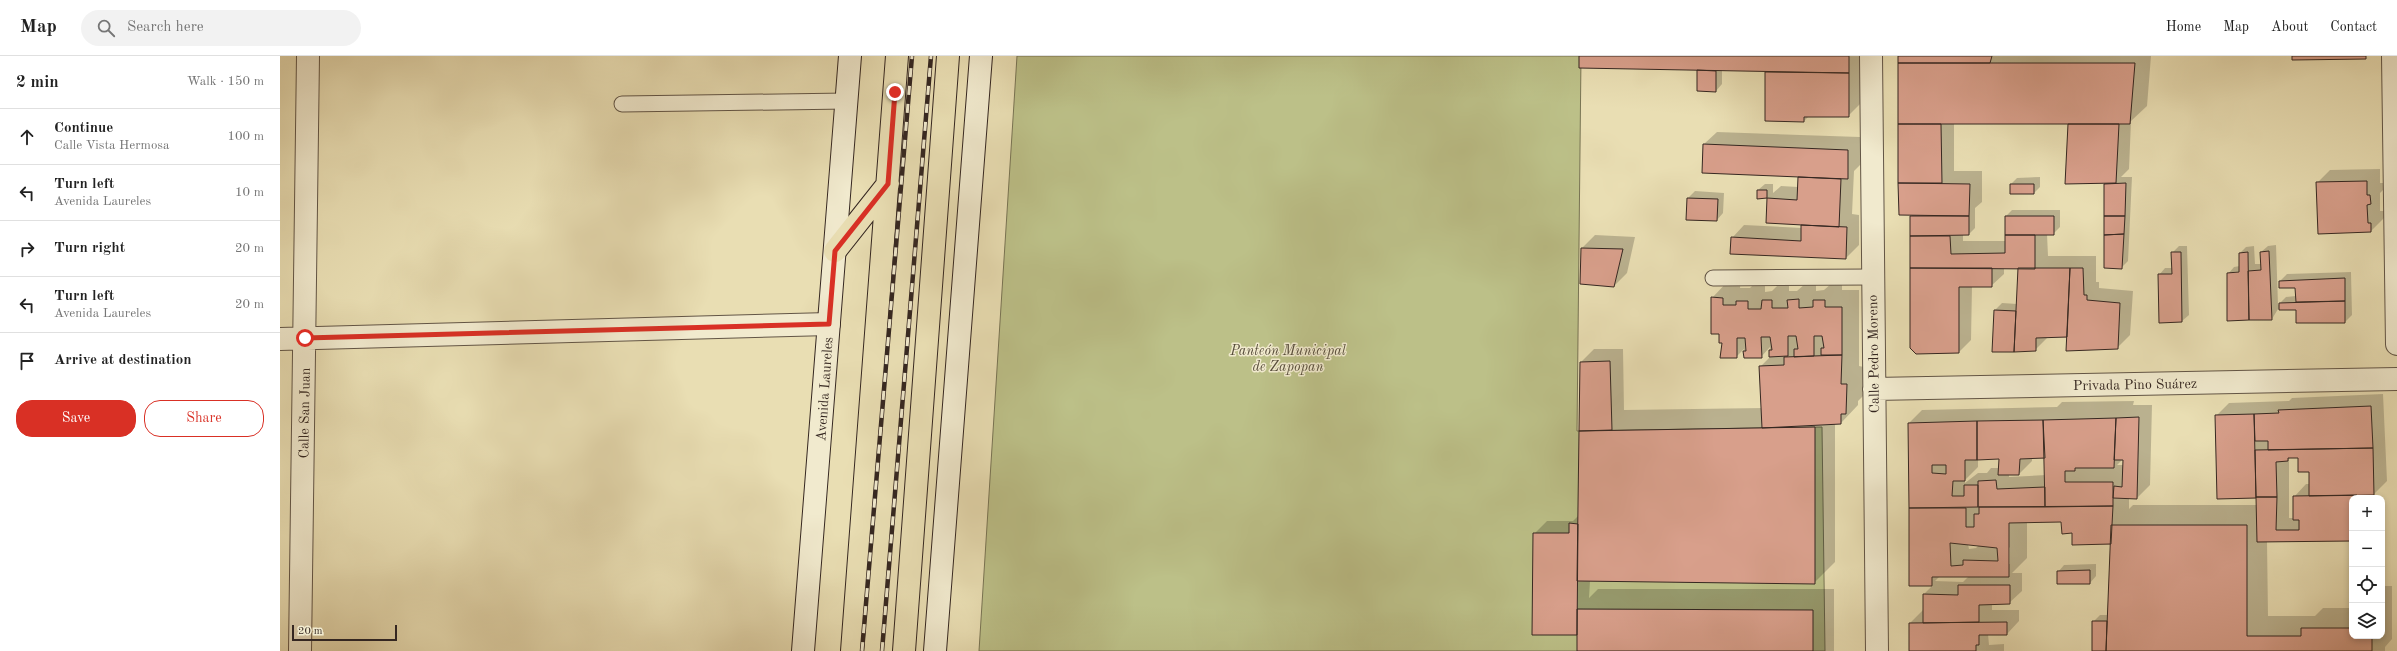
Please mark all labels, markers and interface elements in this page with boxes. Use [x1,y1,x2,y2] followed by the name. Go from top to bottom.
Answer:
[81,10,361,46] search box
[95,17,117,39] icon: search
[20,18,57,37] text: Map
[127,20,204,35] text: Search here
[2166,20,2201,34] text: Home
[2223,20,2249,34] text: Map
[2271,20,2308,34] text: About
[2330,20,2377,34] text: Contact
[16,74,59,91] text: 2 min
[187,75,264,88] text: Walk · 150 m
[886,83,904,101] route end
[54,121,113,136] text: Continue
[16,126,38,148] icon: ahead
[227,130,264,143] text: 100 m
[54,139,169,152] text: Calle Vista Hermosa
[54,177,114,192] text: Turn left
[16,182,38,204] icon: left
[235,186,264,199] text: 10 m
[54,195,151,208] text: Avenida Laureles
[16,238,38,260] icon: right
[54,241,125,256] text: Turn right
[235,242,264,255] text: 20 m
[54,289,114,304] text: Turn left
[16,294,38,316] icon: left
[1866,294,1882,413] street label: Calle Pedro Moreno
[235,298,264,311] text: 20 m
[54,307,151,320] text: Avenida Laureles
[296,329,314,347] route start
[814,336,836,442] street label: Avenida Laureles
[1229,344,1346,375] park label: Panteón Municipal de Zapopan
[16,350,38,372] icon: arrive
[54,353,192,368] text: Arrive at destination
[297,367,313,459] street label: Calle San Juan
[2073,377,2197,393] street label: Privada Pino Suárez
[16,400,136,437] button: Save
[144,400,264,437] button: Share
[2349,495,2385,639] map controls
[2349,495,2385,531] button: +
[2349,531,2385,567] button: −
[2349,567,2385,603] button: locate
[2349,603,2385,639] button: layers
[292,623,397,642] scale bar
[298,626,323,637] text: 20 m

